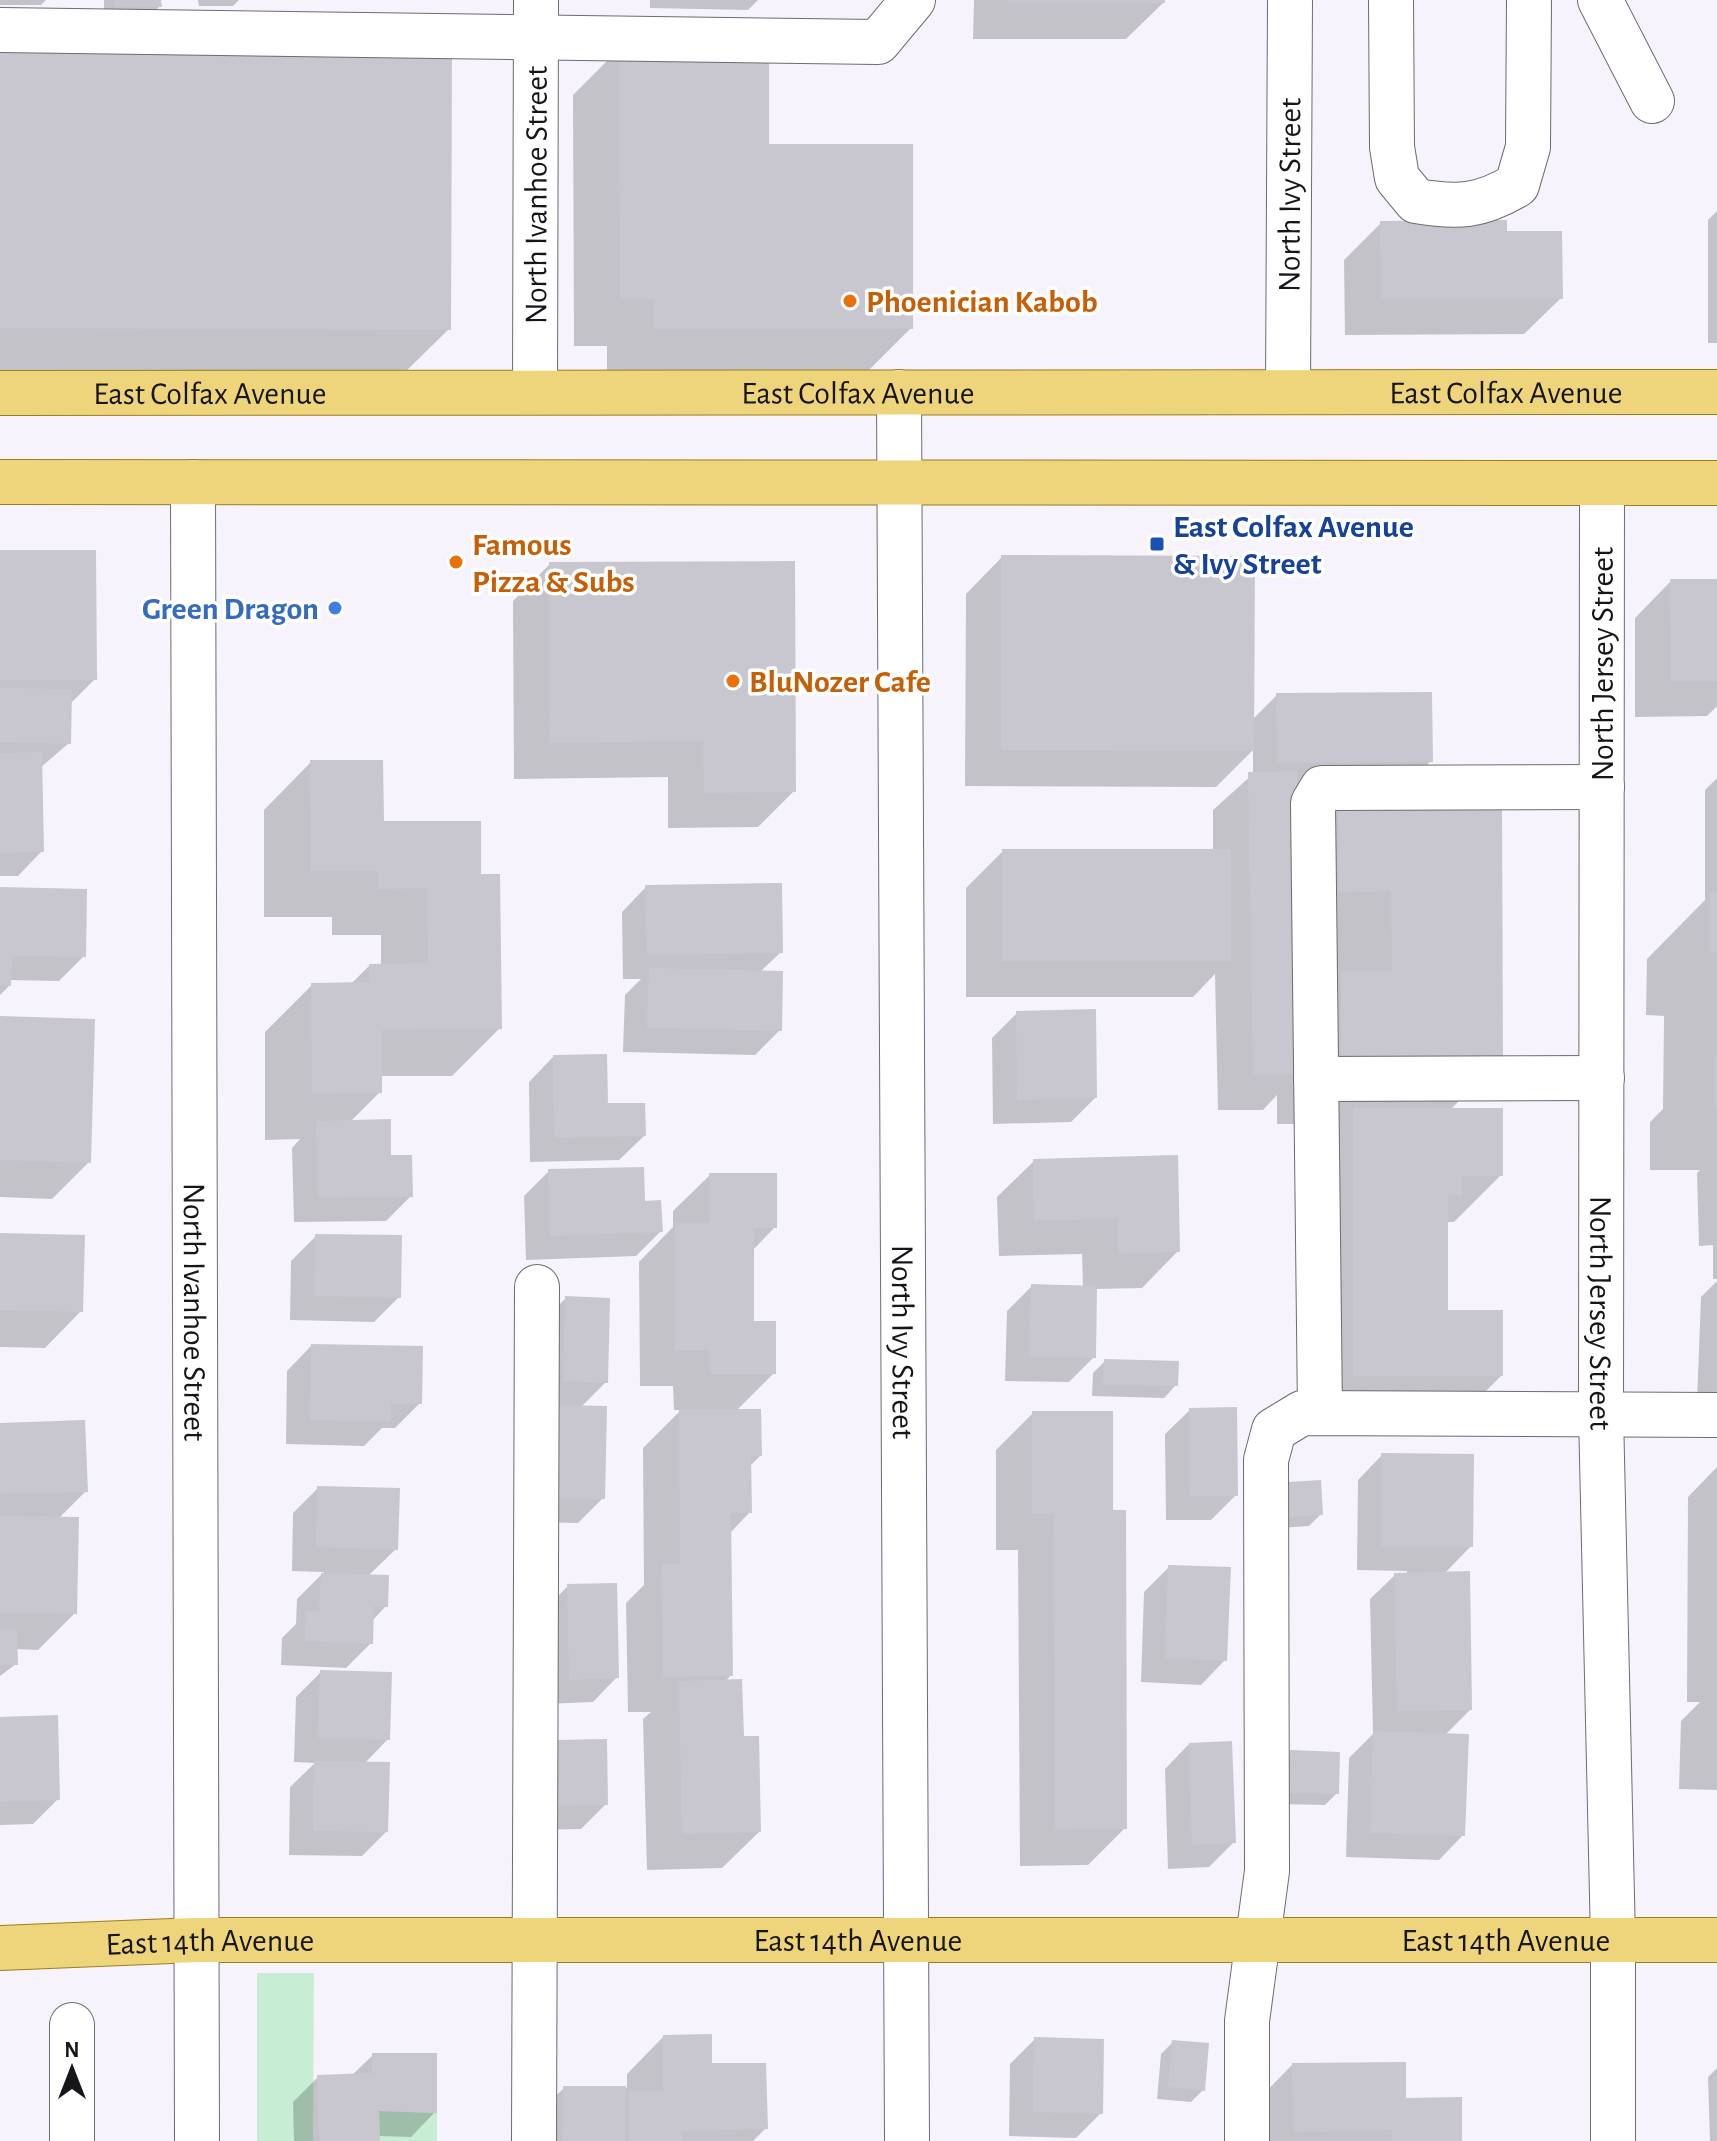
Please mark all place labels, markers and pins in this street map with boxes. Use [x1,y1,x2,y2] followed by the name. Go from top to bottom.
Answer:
[866,286,1098,318] place label: Phoenician Kabob
[841,292,859,310] marker: Phoenician Kabob
[1173,511,1414,580] place label: East Colfax Avenue & Ivy Street
[472,529,635,598] place label: Famous Pizza & Subs
[1148,535,1166,553] marker: East Colfax Avenue & Ivy Street
[447,553,465,571] marker: Famous Pizza & Subs
[142,593,319,625] place label: Green Dragon
[326,599,344,617] marker: Green Dragon
[749,666,931,698] place label: BluNozer Cafe
[724,672,742,690] marker: BluNozer Cafe

